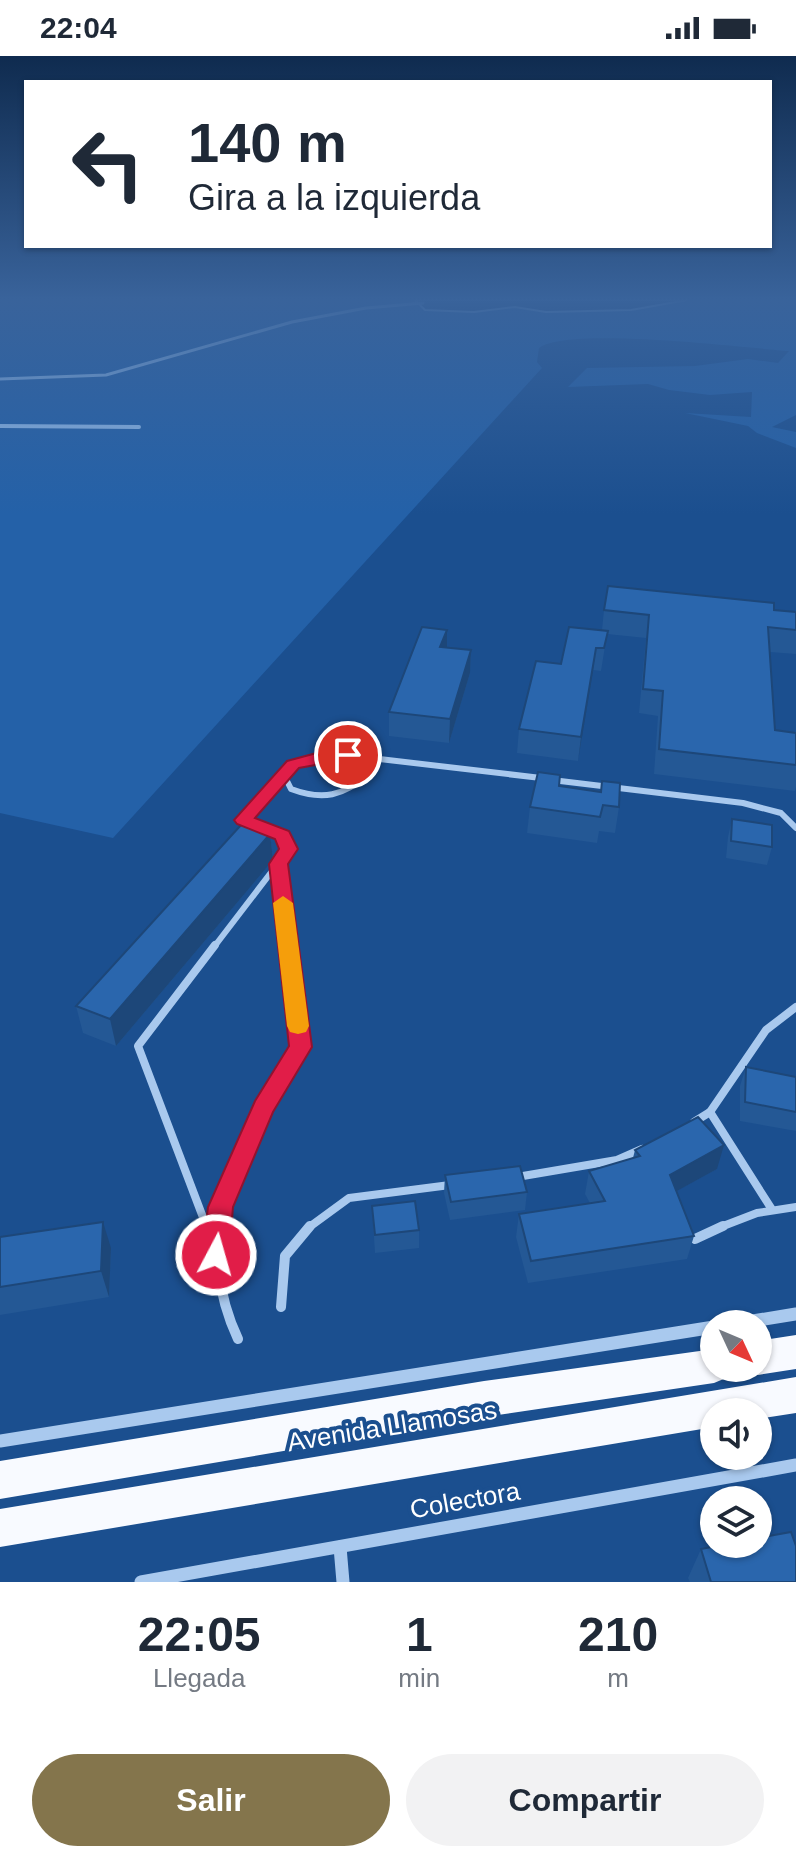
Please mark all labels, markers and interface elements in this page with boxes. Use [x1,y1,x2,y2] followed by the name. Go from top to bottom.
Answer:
[40,11,117,44] text: 22:04
[188,111,347,174] text: 140 m
[56,112,160,216] icon: left
[188,177,480,218] text: Gira a la izquierda
[314,721,382,789] pin
[326,733,370,777] icon: arrive
[174,1213,258,1297] position arrow
[700,1310,772,1382] north arrow
[700,1310,772,1558] map controls
[285,1395,499,1457] street label: Avenida Llamosas
[700,1398,772,1470] button: sound
[408,1475,523,1524] street label: Colectora
[700,1486,772,1558] button: layers
[138,1608,261,1661] text: 22:05
[406,1608,433,1661] text: 1
[578,1608,658,1661] text: 210
[153,1663,245,1693] text: Llegada
[398,1663,440,1693] text: min
[607,1663,629,1693] text: m
[32,1754,390,1846] button: Salir
[406,1754,764,1846] button: Compartir

